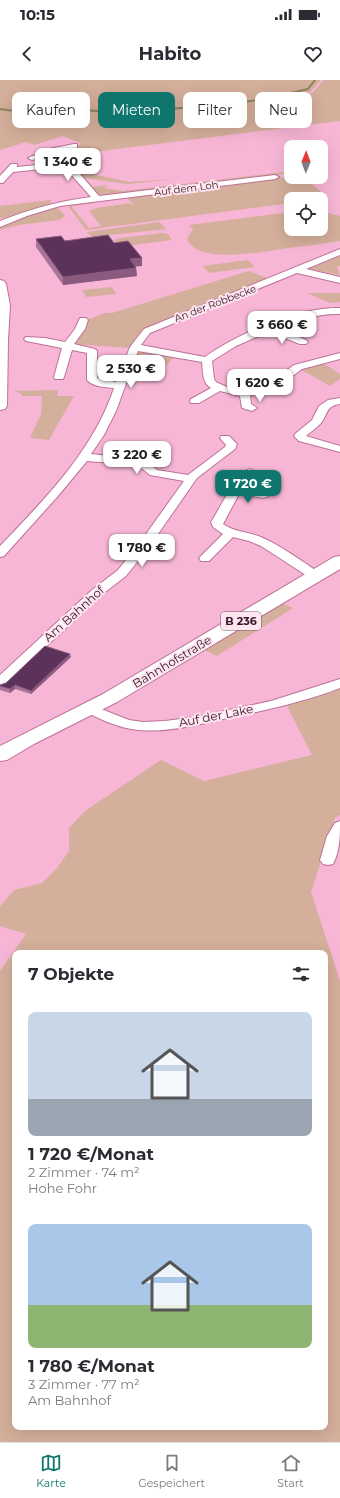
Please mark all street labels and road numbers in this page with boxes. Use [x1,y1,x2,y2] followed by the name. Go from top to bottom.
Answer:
[153,178,219,199] street label: Auf dem Loh
[172,282,258,325] street label: An der Robbecke
[40,582,108,645] street label: Am Bahnhof
[221,612,261,630] road number: B 236
[130,632,214,691] street label: Bahnhofstraße
[177,701,254,730] street label: Auf der Lake

